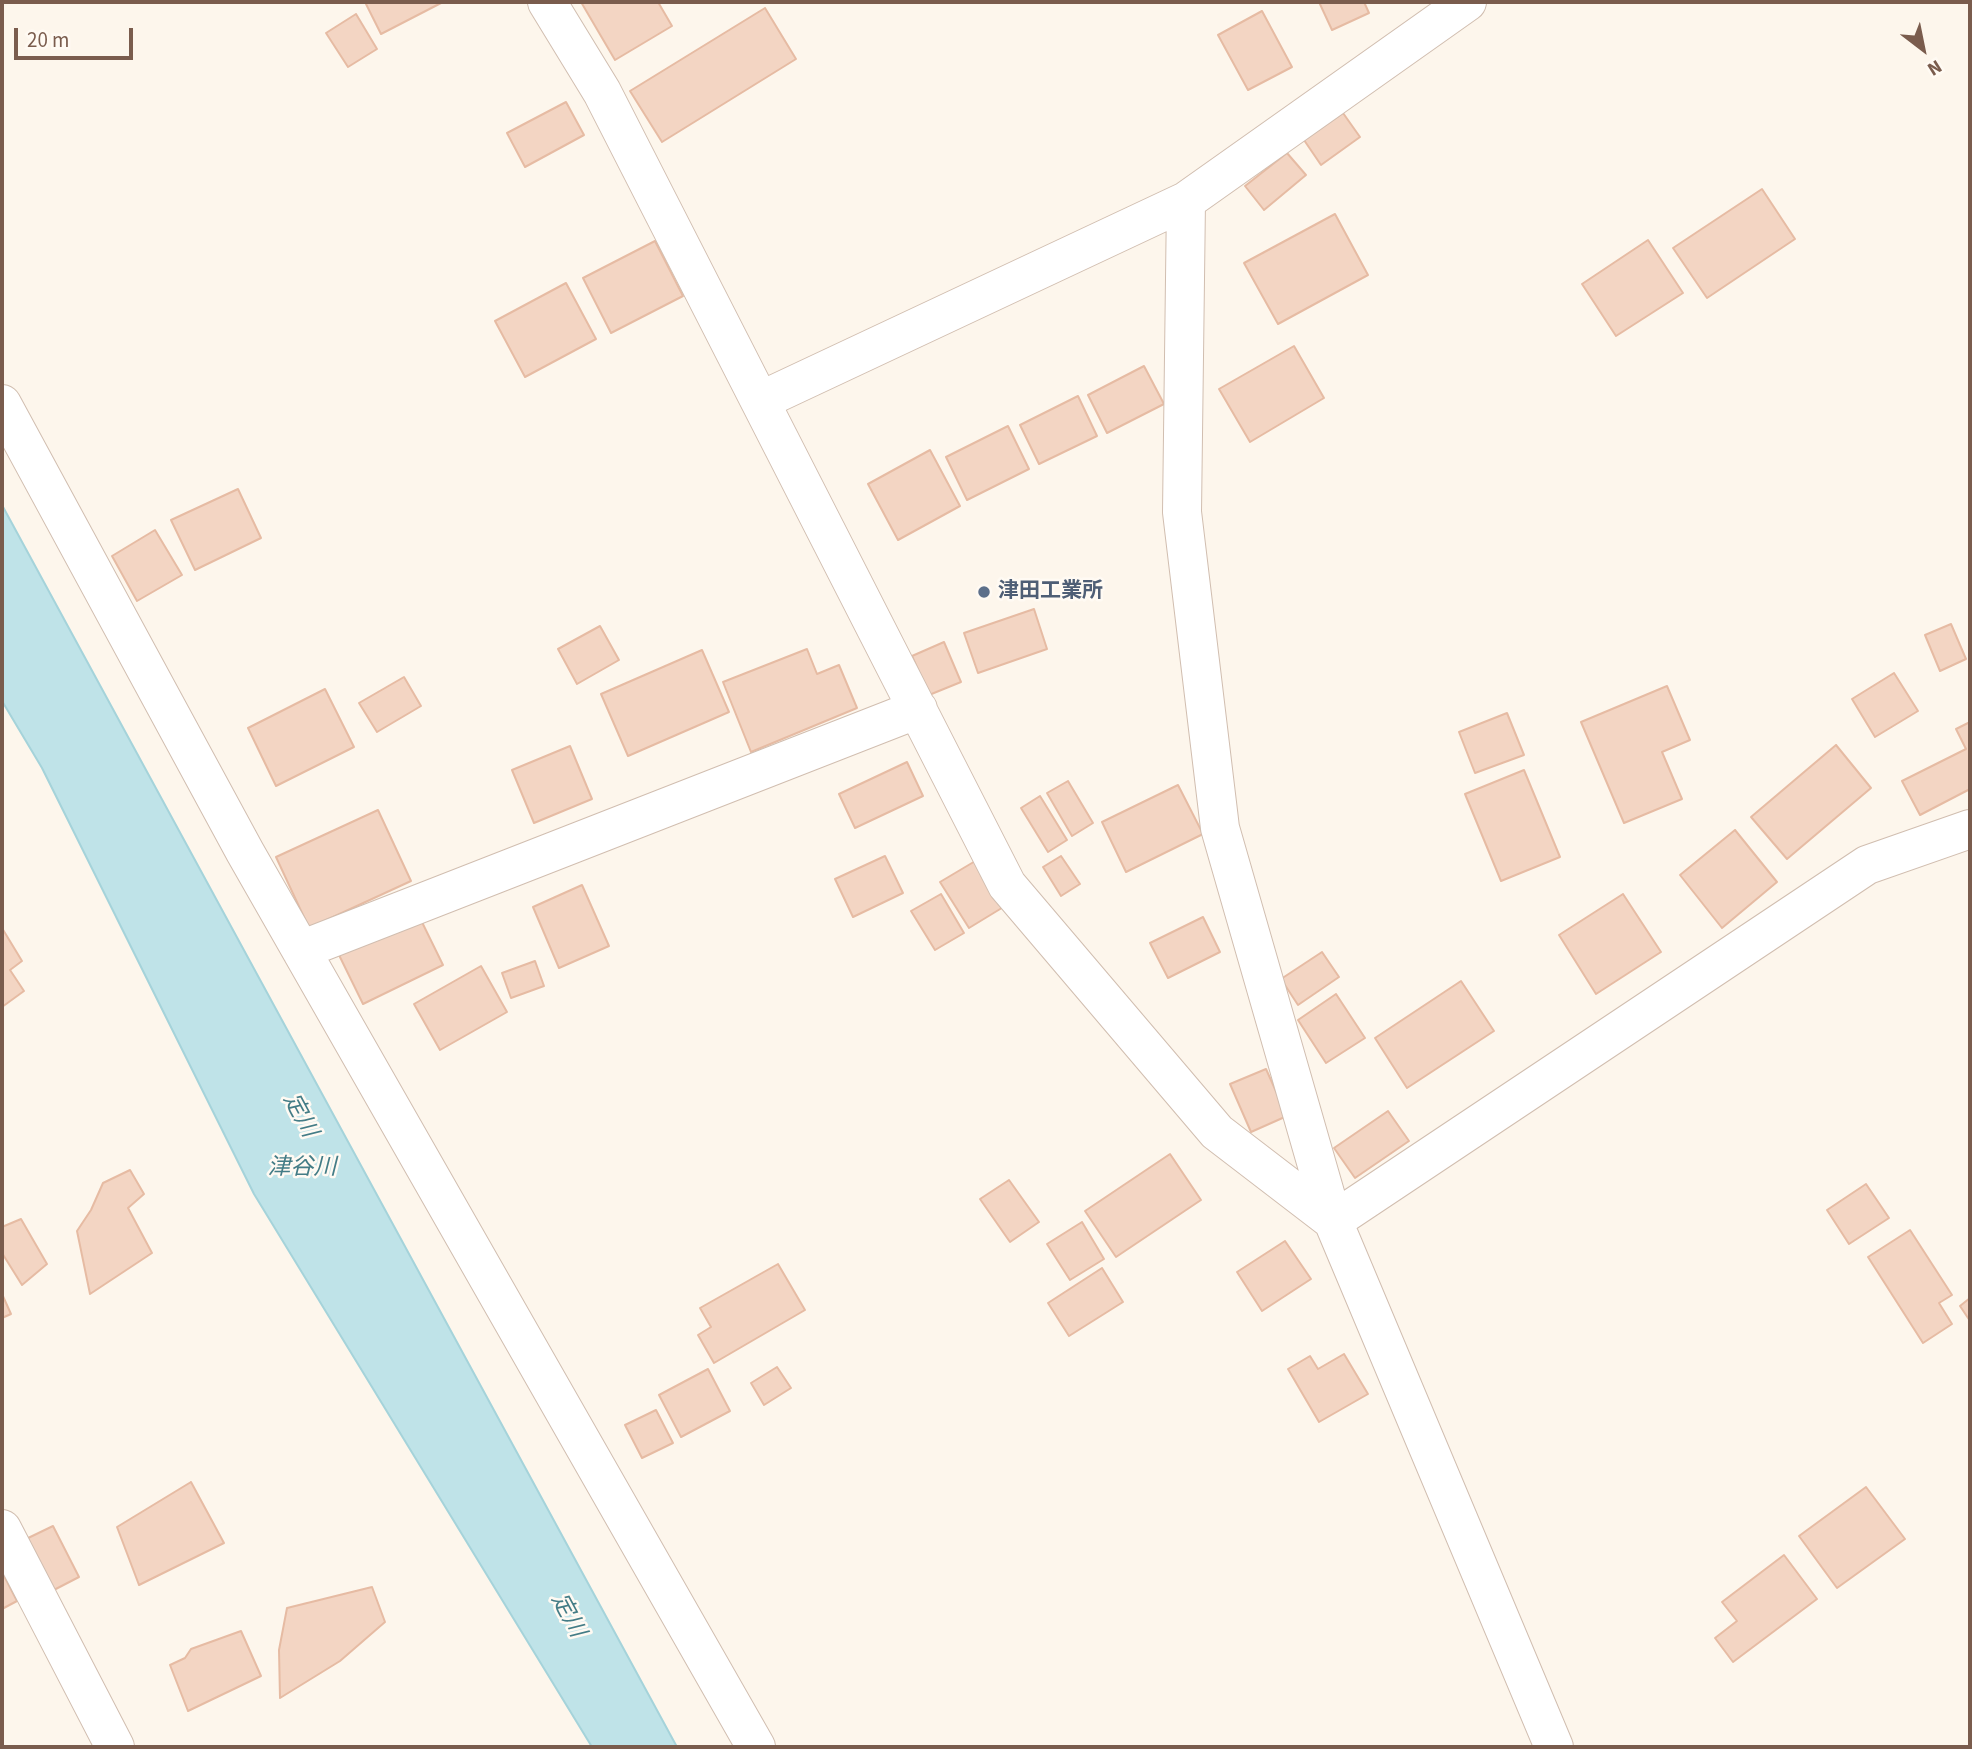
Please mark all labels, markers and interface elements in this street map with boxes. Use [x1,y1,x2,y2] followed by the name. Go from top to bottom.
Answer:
[18,14,136,58] scale bar
[1888,14,1958,84] north arrow
[27,25,69,55] text: 20 m
[1922,52,1947,82] text: N
[998,579,1103,605] place label: 津田工業所
[976,584,992,600] marker: 津田工業所
[276,1089,322,1143] water label: 定川
[268,1155,336,1183] water label: 津谷川
[544,1589,590,1643] water label: 定川

